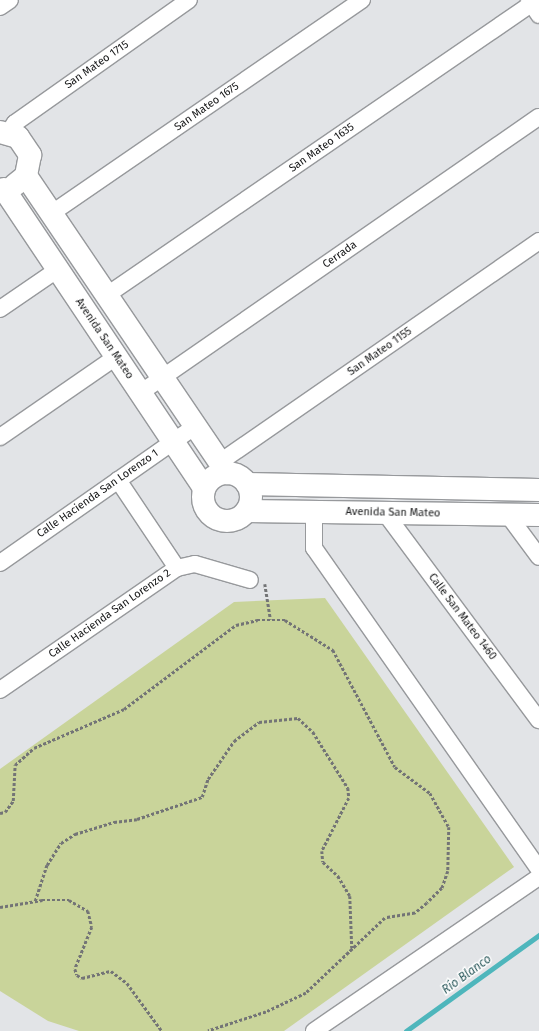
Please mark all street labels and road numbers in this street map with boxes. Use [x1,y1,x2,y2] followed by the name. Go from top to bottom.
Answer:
[63,38,131,92] street label: San Mateo 1715
[172,80,242,134] street label: San Mateo 1675
[287,121,357,175] street label: San Mateo 1635
[320,239,360,271] street label: Cerrada
[72,296,136,382] street label: Avenida San Mateo
[345,325,415,379] street label: San Mateo 1155
[35,447,161,541] street label: Calle Hacienda San Lorenzo 1
[345,506,441,520] street label: Avenida San Mateo
[46,567,174,661] street label: Calle Hacienda San Lorenzo 2
[425,571,499,663] street label: Calle San Mateo 1460

